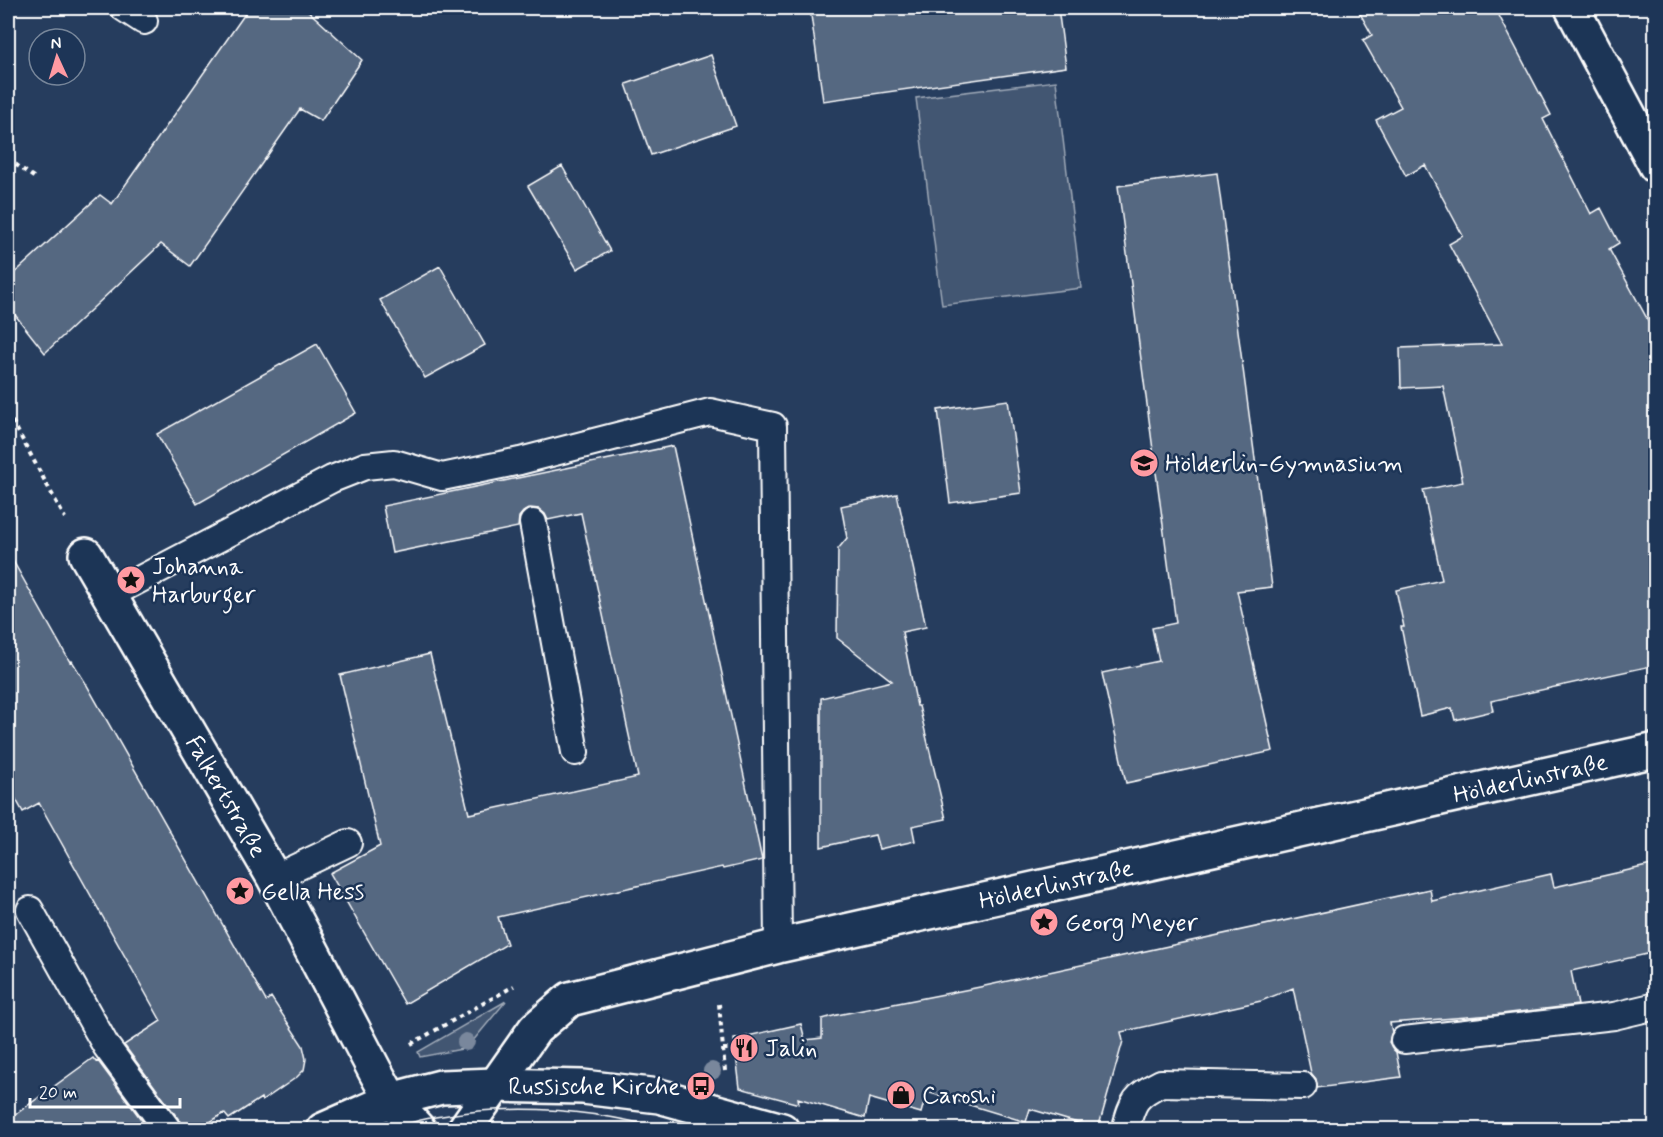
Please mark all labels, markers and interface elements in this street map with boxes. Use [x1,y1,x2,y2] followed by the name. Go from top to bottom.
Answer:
[27,27,87,87] north arrow
[50,33,62,54] text: N
[1128,447,1160,479] school or university icon: Hölderlin-Gymnasium
[1165,449,1403,480] place label: Hölderlin-Gymnasium
[152,552,257,614] place label: Johanna Harburger
[115,564,147,596] place icon: Johanna Harburger
[177,730,273,864] street label: Falkertstraße
[1451,747,1611,812] street label: Hölderlinstraße
[976,853,1137,918] street label: Hölderlinstraße
[224,875,256,907] place icon: Gella Hess
[261,877,364,908] place label: Gella Hess
[1028,906,1060,938] place icon: Georg Meyer
[1065,908,1199,941] place label: Georg Meyer
[728,1032,760,1064] restaurant icon: Jalin
[765,1034,817,1065] place label: Jalin
[685,1070,717,1102] bus stop icon: Russische Kirche
[30,1071,180,1109] scale bar
[508,1072,680,1103] place label: Russische Kirche
[885,1079,917,1111] shop icon: Caroshi
[39,1081,77,1105] text: 20 m
[922,1081,996,1112] place label: Caroshi

